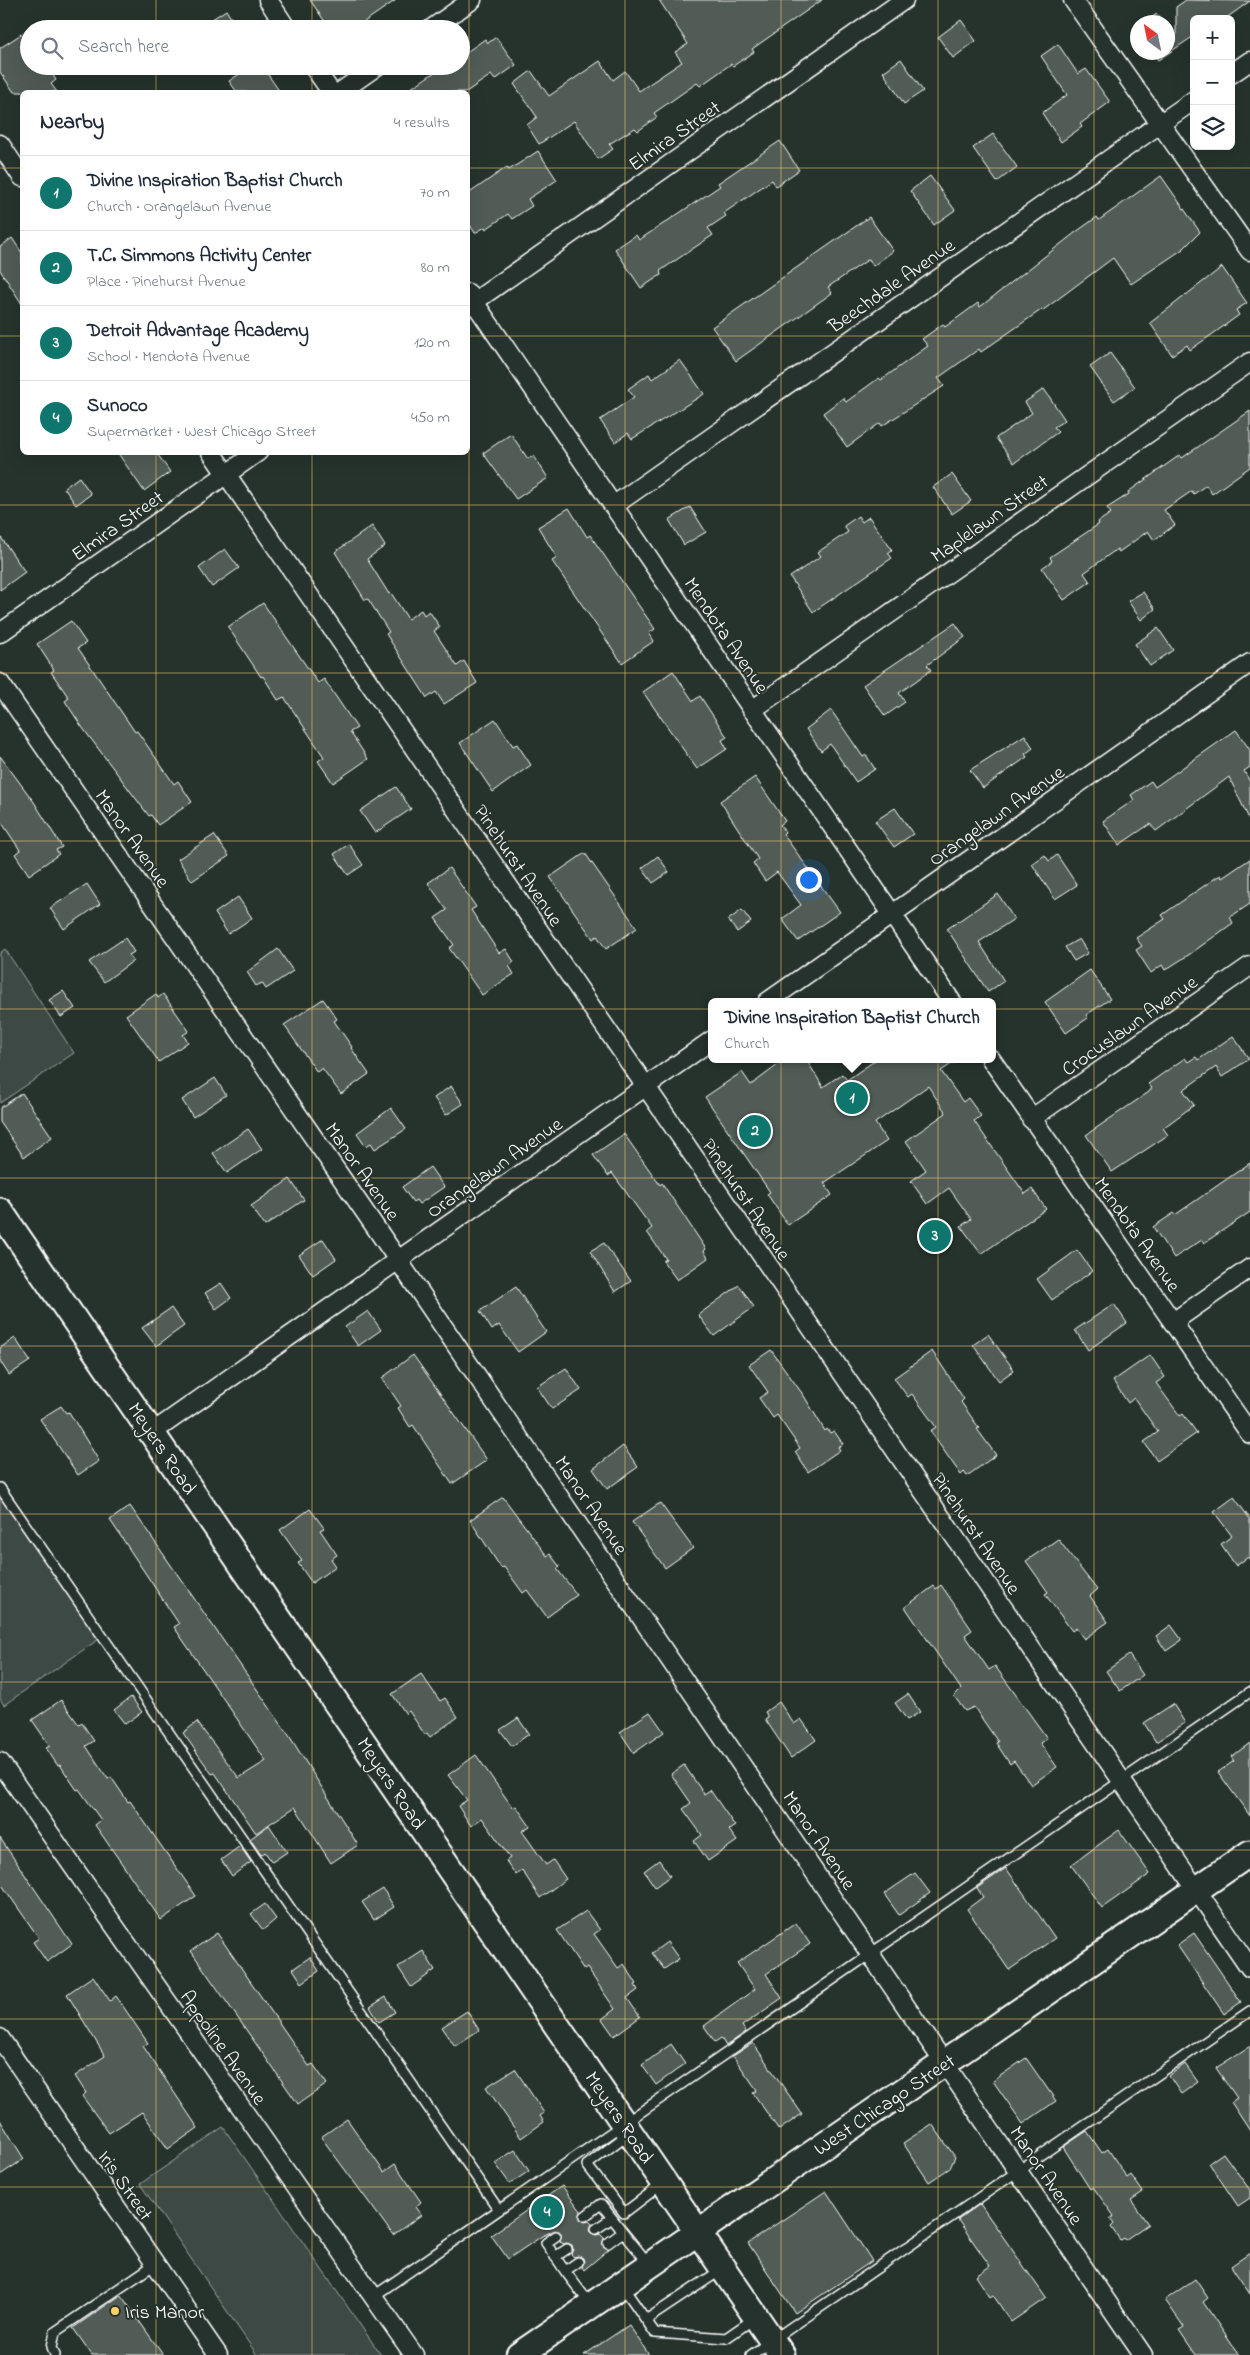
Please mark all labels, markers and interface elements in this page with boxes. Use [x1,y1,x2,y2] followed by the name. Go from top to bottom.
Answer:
[1130,15,1175,60] north arrow
[1190,15,1235,150] map controls
[1190,15,1235,60] button: +
[20,20,470,75] search box
[38,34,66,62] icon: search
[78,34,169,61] text: Search here
[1190,60,1235,105] button: −
[623,94,728,180] street label: Elmira Street
[1190,105,1235,150] button: layers
[40,108,104,138] text: Nearby
[394,111,450,135] text: 4 results
[87,168,343,195] text: Divine Inspiration Baptist Church
[53,181,59,205] text: 1
[420,181,450,205] text: 70 m
[87,195,271,219] text: Church · Orangelawn Avenue
[822,232,962,342] street label: Beechdale Avenue
[87,243,311,270] text: T.C. Simmons Activity Center
[52,256,60,280] text: 2
[421,256,450,280] text: 80 m
[87,270,246,294] text: Place · Pinehurst Avenue
[87,318,309,345] text: Detroit Advantage Academy
[53,331,59,355] text: 3
[414,331,450,355] text: 120 m
[87,345,250,369] text: School · Mendota Avenue
[87,393,148,420] text: Sunoco
[53,406,59,430] text: 4
[411,406,450,430] text: 450 m
[87,420,316,444] text: Supermarket · West Chicago Street
[926,468,1056,572] street label: Maplelawn Street
[66,484,171,570] street label: Elmira Street
[675,572,775,700] street label: Mendota Avenue
[924,759,1072,876] street label: Orangelawn Avenue
[86,784,176,895] street label: Manor Avenue
[465,800,569,933] street label: Pinehurst Avenue
[796,867,822,893] your location
[1057,969,1204,1085] street label: Crocuslawn Avenue
[708,998,996,1063] popup
[724,1005,980,1032] text: Divine Inspiration Baptist Church
[724,1032,769,1056] text: Church
[836,1079,868,1117] pin: 1
[422,1111,570,1228] street label: Orangelawn Avenue
[739,1112,771,1150] pin: 2
[316,1117,406,1228] street label: Manor Avenue
[693,1134,797,1267] street label: Pinehurst Avenue
[1085,1172,1187,1299] street label: Mendota Avenue
[919,1217,951,1255] pin: 3
[119,1397,203,1501] street label: Meyers Road
[546,1451,634,1562] street label: Manor Avenue
[923,1468,1027,1601] street label: Pinehurst Avenue
[348,1732,432,1836] street label: Meyers Road
[774,1786,862,1897] street label: Manor Avenue
[172,1985,272,2112] street label: Appoline Avenue
[809,2048,963,2165] street label: West Chicago Street
[576,2066,660,2170] street label: Meyers Road
[1001,2121,1089,2232] street label: Manor Avenue
[89,2145,159,2228] street label: Iris Street
[531,2193,563,2231] pin: 4
[125,2299,205,2328] place label: Iris Manor
[109,2305,121,2317] marker: Iris Manor

